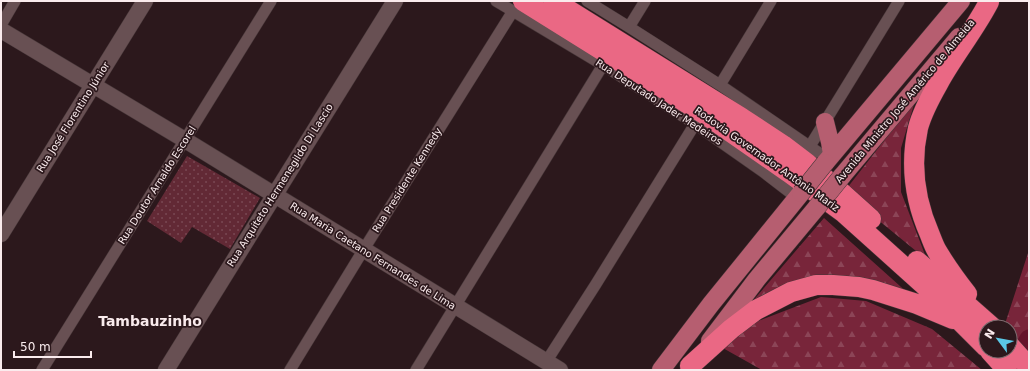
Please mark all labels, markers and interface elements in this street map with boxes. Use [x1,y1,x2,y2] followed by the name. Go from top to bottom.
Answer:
[833,17,977,185] street label: Avenida Ministro José Américo de Almeida
[594,57,724,147] street label: Rua Deputado Jader Medeiros
[34,59,112,174] street label: Rua José Florentino Júnior
[225,101,335,269] street label: Rua Arquiteto Hermenegildo Di Lascio
[693,105,841,213] street label: Rodovia Governador Antônio Mariz
[116,124,198,246] street label: Rua Doutor Arnaldo Escorel
[370,126,444,234] street label: Rua Presidente Kennedy
[288,200,458,312] street label: Rua Maria Caetano Fernandes de Lima
[98,313,202,329] district label: Tambauzinho
[978,319,1018,359] north arrow
[982,327,998,341] text: N
[14,333,91,359] scale bar
[20,340,51,354] text: 50 m

